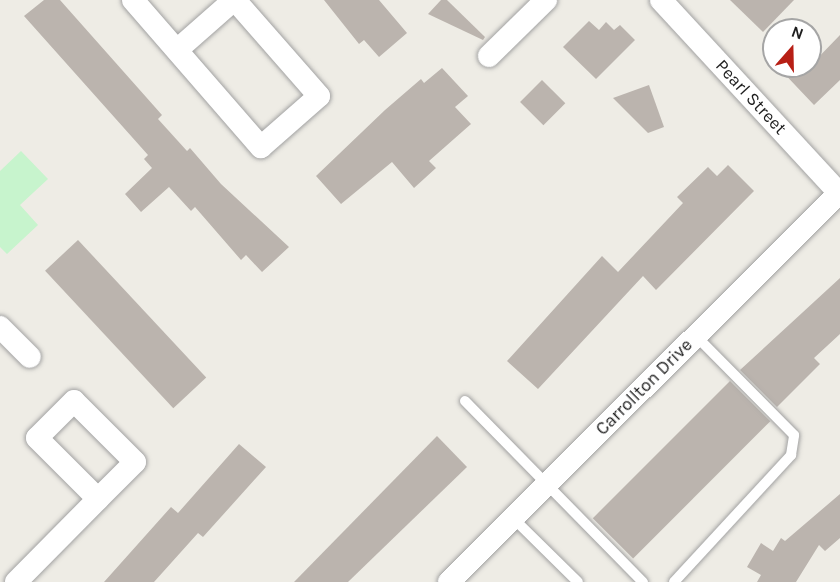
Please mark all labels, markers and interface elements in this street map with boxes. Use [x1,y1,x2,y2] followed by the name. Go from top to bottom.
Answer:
[762,18,822,78] north arrow
[789,22,806,43] text: N
[711,55,791,139] street label: Pearl Street
[591,334,697,440] street label: Carrollton Drive

